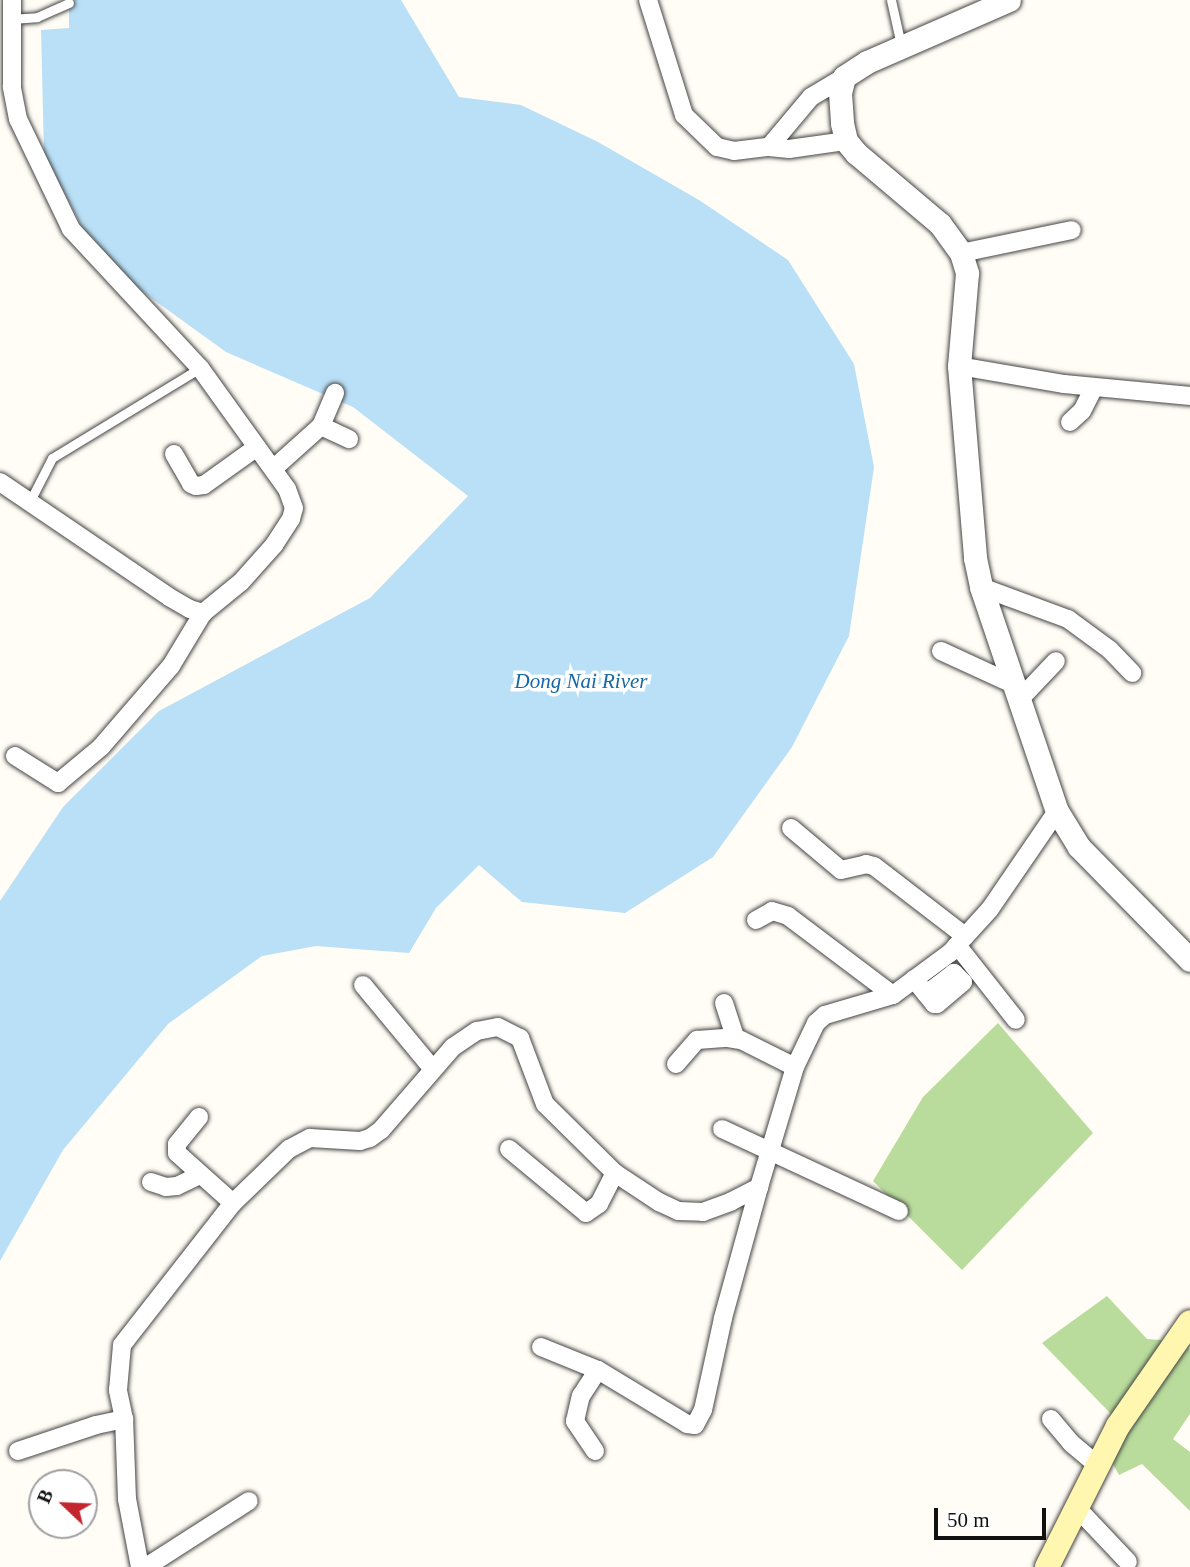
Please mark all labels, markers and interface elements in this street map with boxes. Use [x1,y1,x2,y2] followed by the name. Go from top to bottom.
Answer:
[515,668,647,694] water label: Dong Nai River
[28,1469,98,1539] north arrow
[33,1486,57,1506] text: B
[938,1494,1050,1538] scale bar
[947,1508,990,1532] text: 50 m

